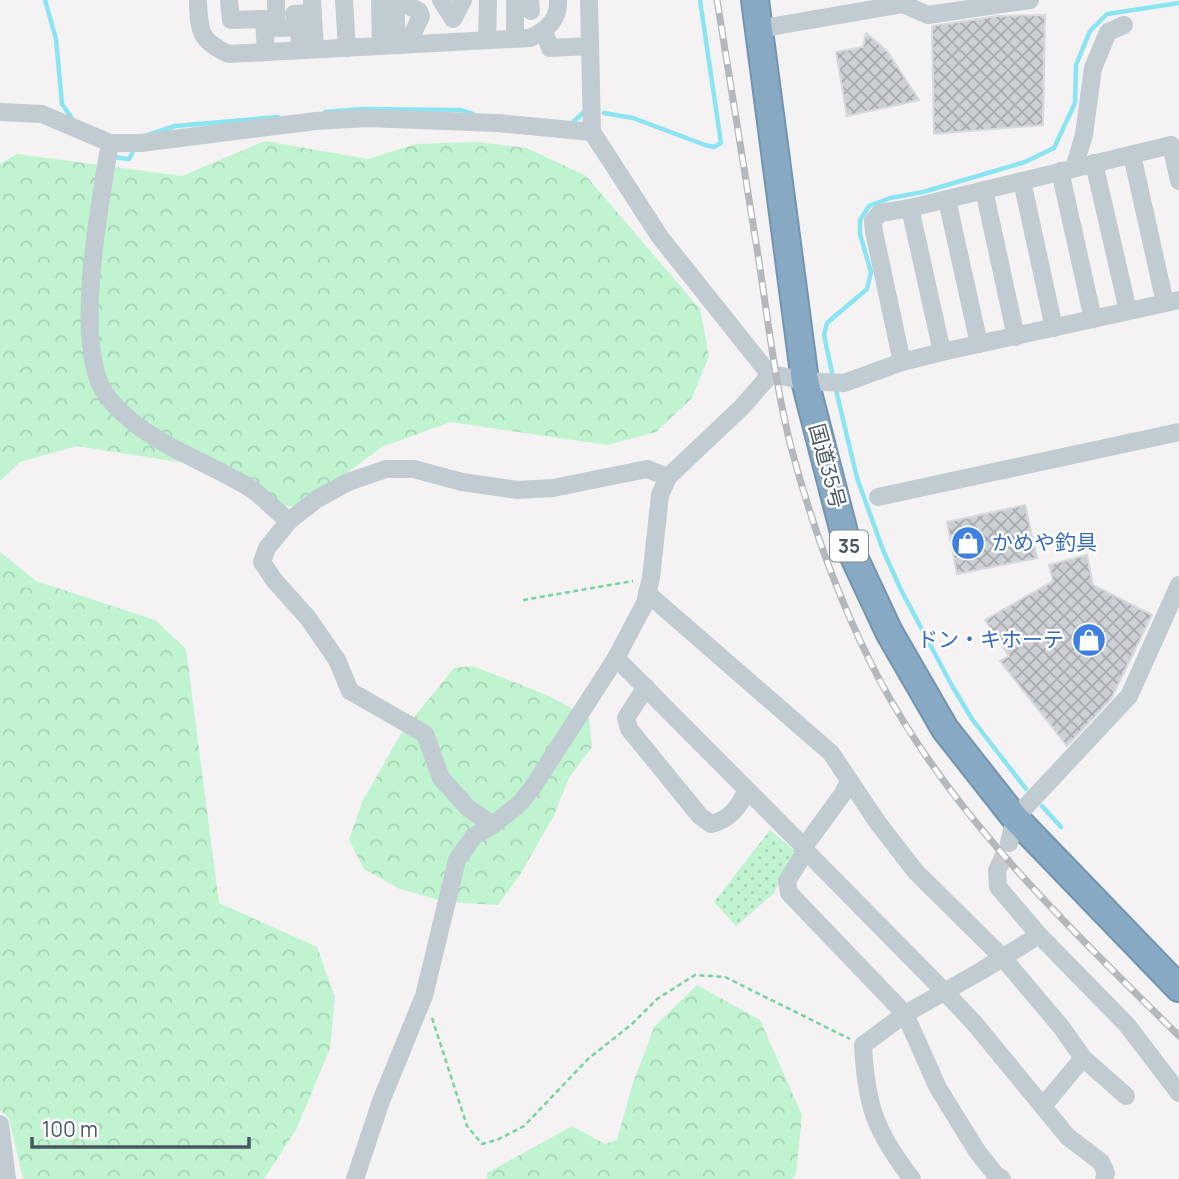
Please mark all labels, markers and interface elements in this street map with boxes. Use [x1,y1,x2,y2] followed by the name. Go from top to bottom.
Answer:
[803,420,853,511] street label: 国道35号
[949,524,987,562] shop icon: かめや釣具
[992,528,1097,556] place label: かめや釣具
[830,530,868,562] road number: 35
[1070,621,1108,659] shop icon: ドン・キホーテ
[917,625,1064,653] place label: ドン・キホーテ
[32,1106,248,1150] scale bar
[42,1115,98,1143] text: 100 m

